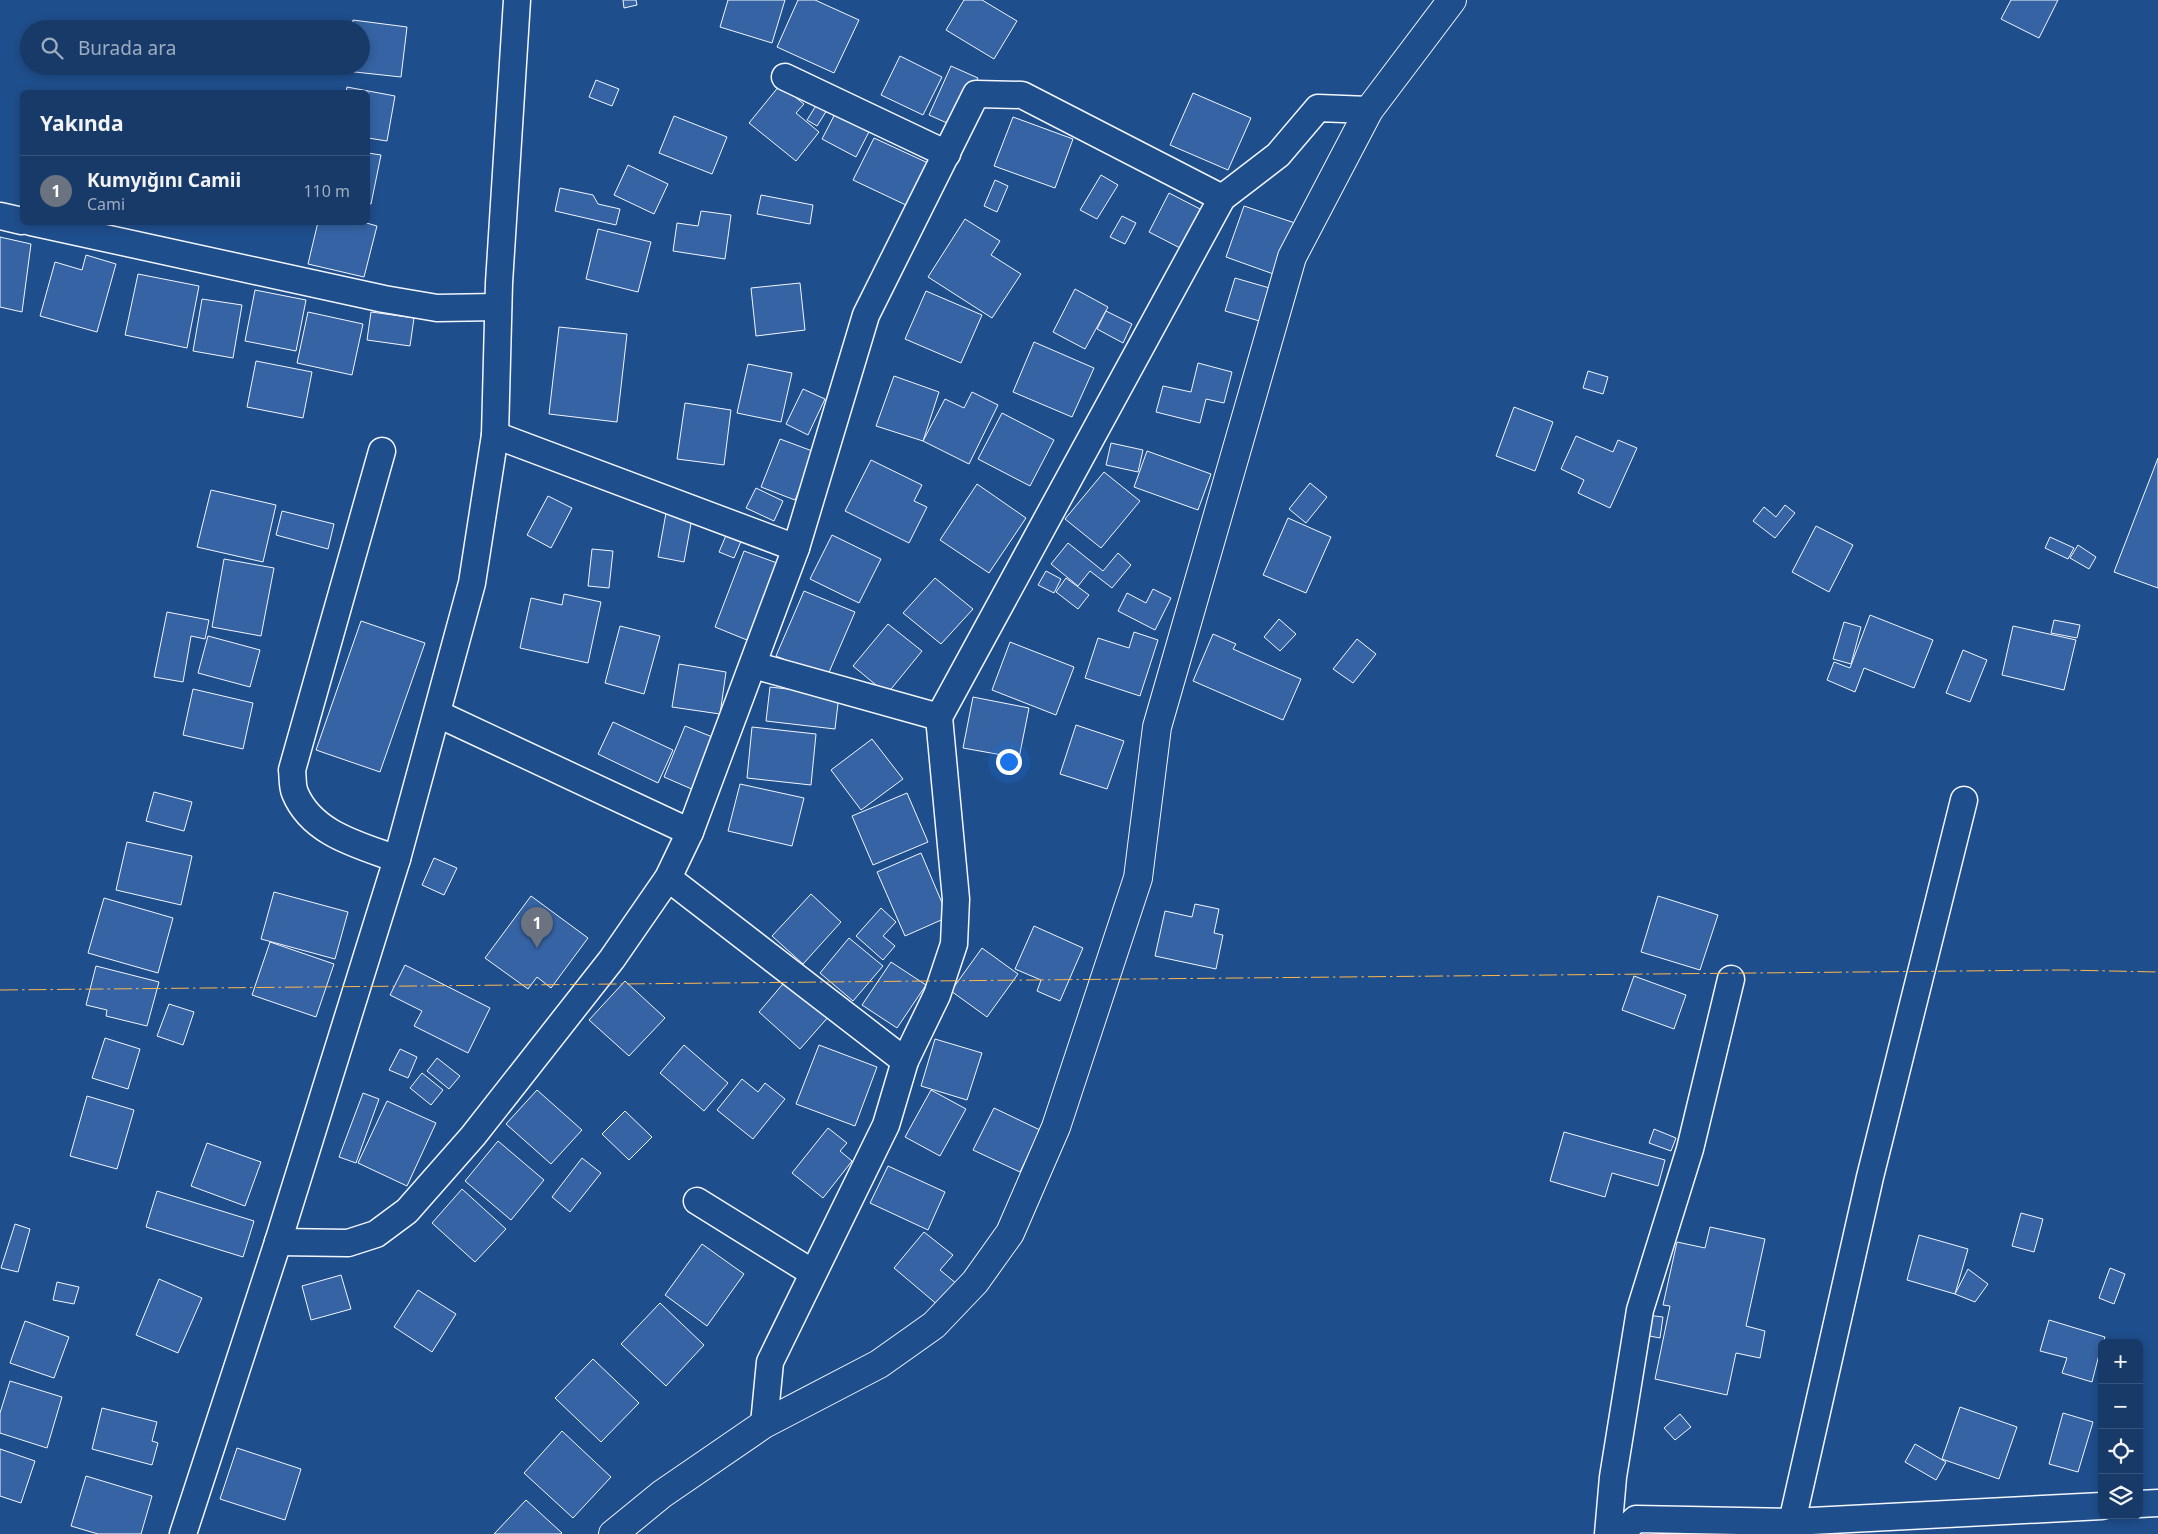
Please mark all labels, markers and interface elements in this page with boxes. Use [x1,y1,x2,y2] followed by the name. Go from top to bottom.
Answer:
[20,20,370,75] search box
[38,34,66,62] icon: search
[78,35,176,61] text: Burada ara
[40,109,123,137] text: Yakında
[87,167,241,193] text: Kumyığını Camii
[51,180,61,202] text: 1
[303,180,350,202] text: 110 m
[87,193,125,215] text: Cami
[996,749,1022,775] your location
[521,907,553,948] pin: 1
[2098,1339,2143,1519] map controls
[2098,1339,2143,1384] button: +
[2098,1384,2143,1429] button: −
[2098,1429,2143,1474] button: locate
[2098,1474,2143,1519] button: layers

